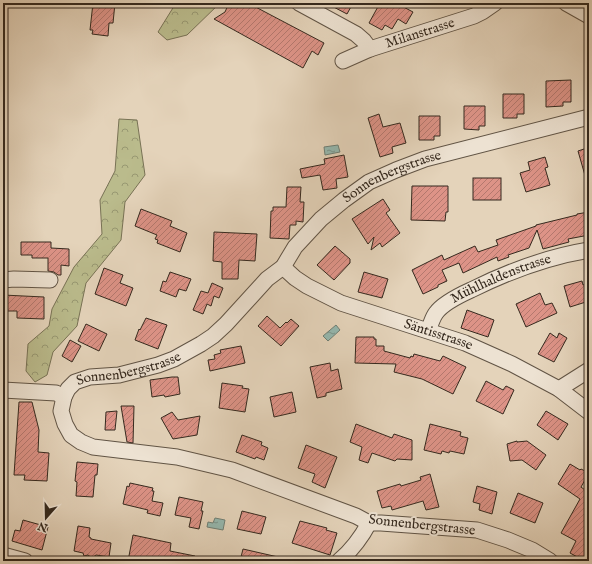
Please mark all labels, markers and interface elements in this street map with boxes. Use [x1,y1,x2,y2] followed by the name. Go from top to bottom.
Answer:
[383,14,457,53] street label: Milanstrasse
[339,146,444,207] street label: Sonnenbergstrasse
[447,250,554,308] street label: Mühlhaldenstrasse
[402,315,476,355] street label: Säntisstrasse
[74,348,185,390] street label: Sonnenbergstrasse
[26,498,66,538] north arrow
[368,510,477,540] street label: Sonnenbergstrasse
[36,518,51,535] text: N

